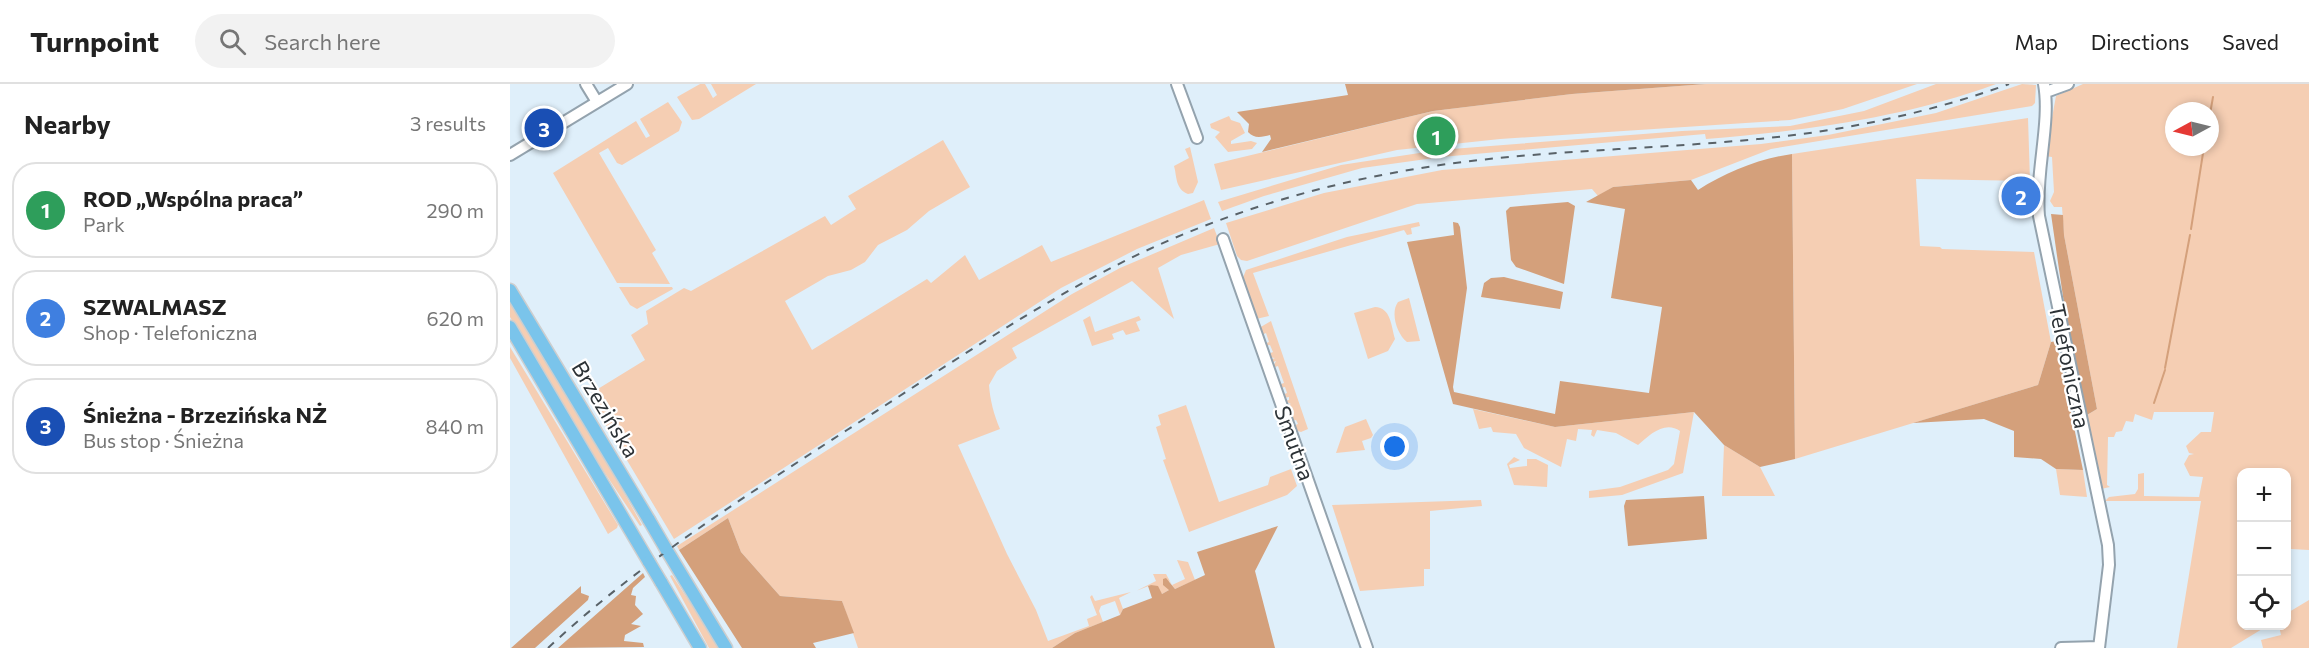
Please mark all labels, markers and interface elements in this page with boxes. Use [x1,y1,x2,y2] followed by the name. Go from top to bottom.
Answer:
[195,14,615,68] search box
[30,24,159,58] text: Turnpoint
[216,25,249,58] icon: search
[264,28,381,55] text: Search here
[2015,29,2058,54] text: Map
[2091,29,2189,54] text: Directions
[2222,29,2279,54] text: Saved
[2165,102,2219,156] north arrow
[525,106,564,150] pin: 3
[24,108,111,139] text: Nearby
[410,111,486,135] text: 3 results
[1416,113,1456,158] pin: 1
[2002,174,2040,218] pin: 2
[83,185,303,212] text: ROD „Wspólna praca”
[41,198,50,222] text: 1
[426,198,484,222] text: 290 m
[83,212,125,236] text: Park
[83,293,227,320] text: SZWALMASZ
[2044,301,2096,431] street label: Telefoniczna
[40,306,51,330] text: 2
[427,306,484,330] text: 620 m
[83,320,257,344] text: Shop · Telefoniczna
[567,356,645,462] street label: Brzezińska
[83,401,327,428] text: Śnieżna - Brzezińska NŻ
[1269,402,1321,484] street label: Smutna
[40,414,51,438] text: 3
[426,414,484,438] text: 840 m
[83,428,244,452] text: Bus stop · Śnieżna
[1380,432,1409,461] your location
[2237,468,2291,630] map controls
[2237,468,2291,522] button: +
[2237,522,2291,576] button: −
[2237,576,2291,630] button: locate

